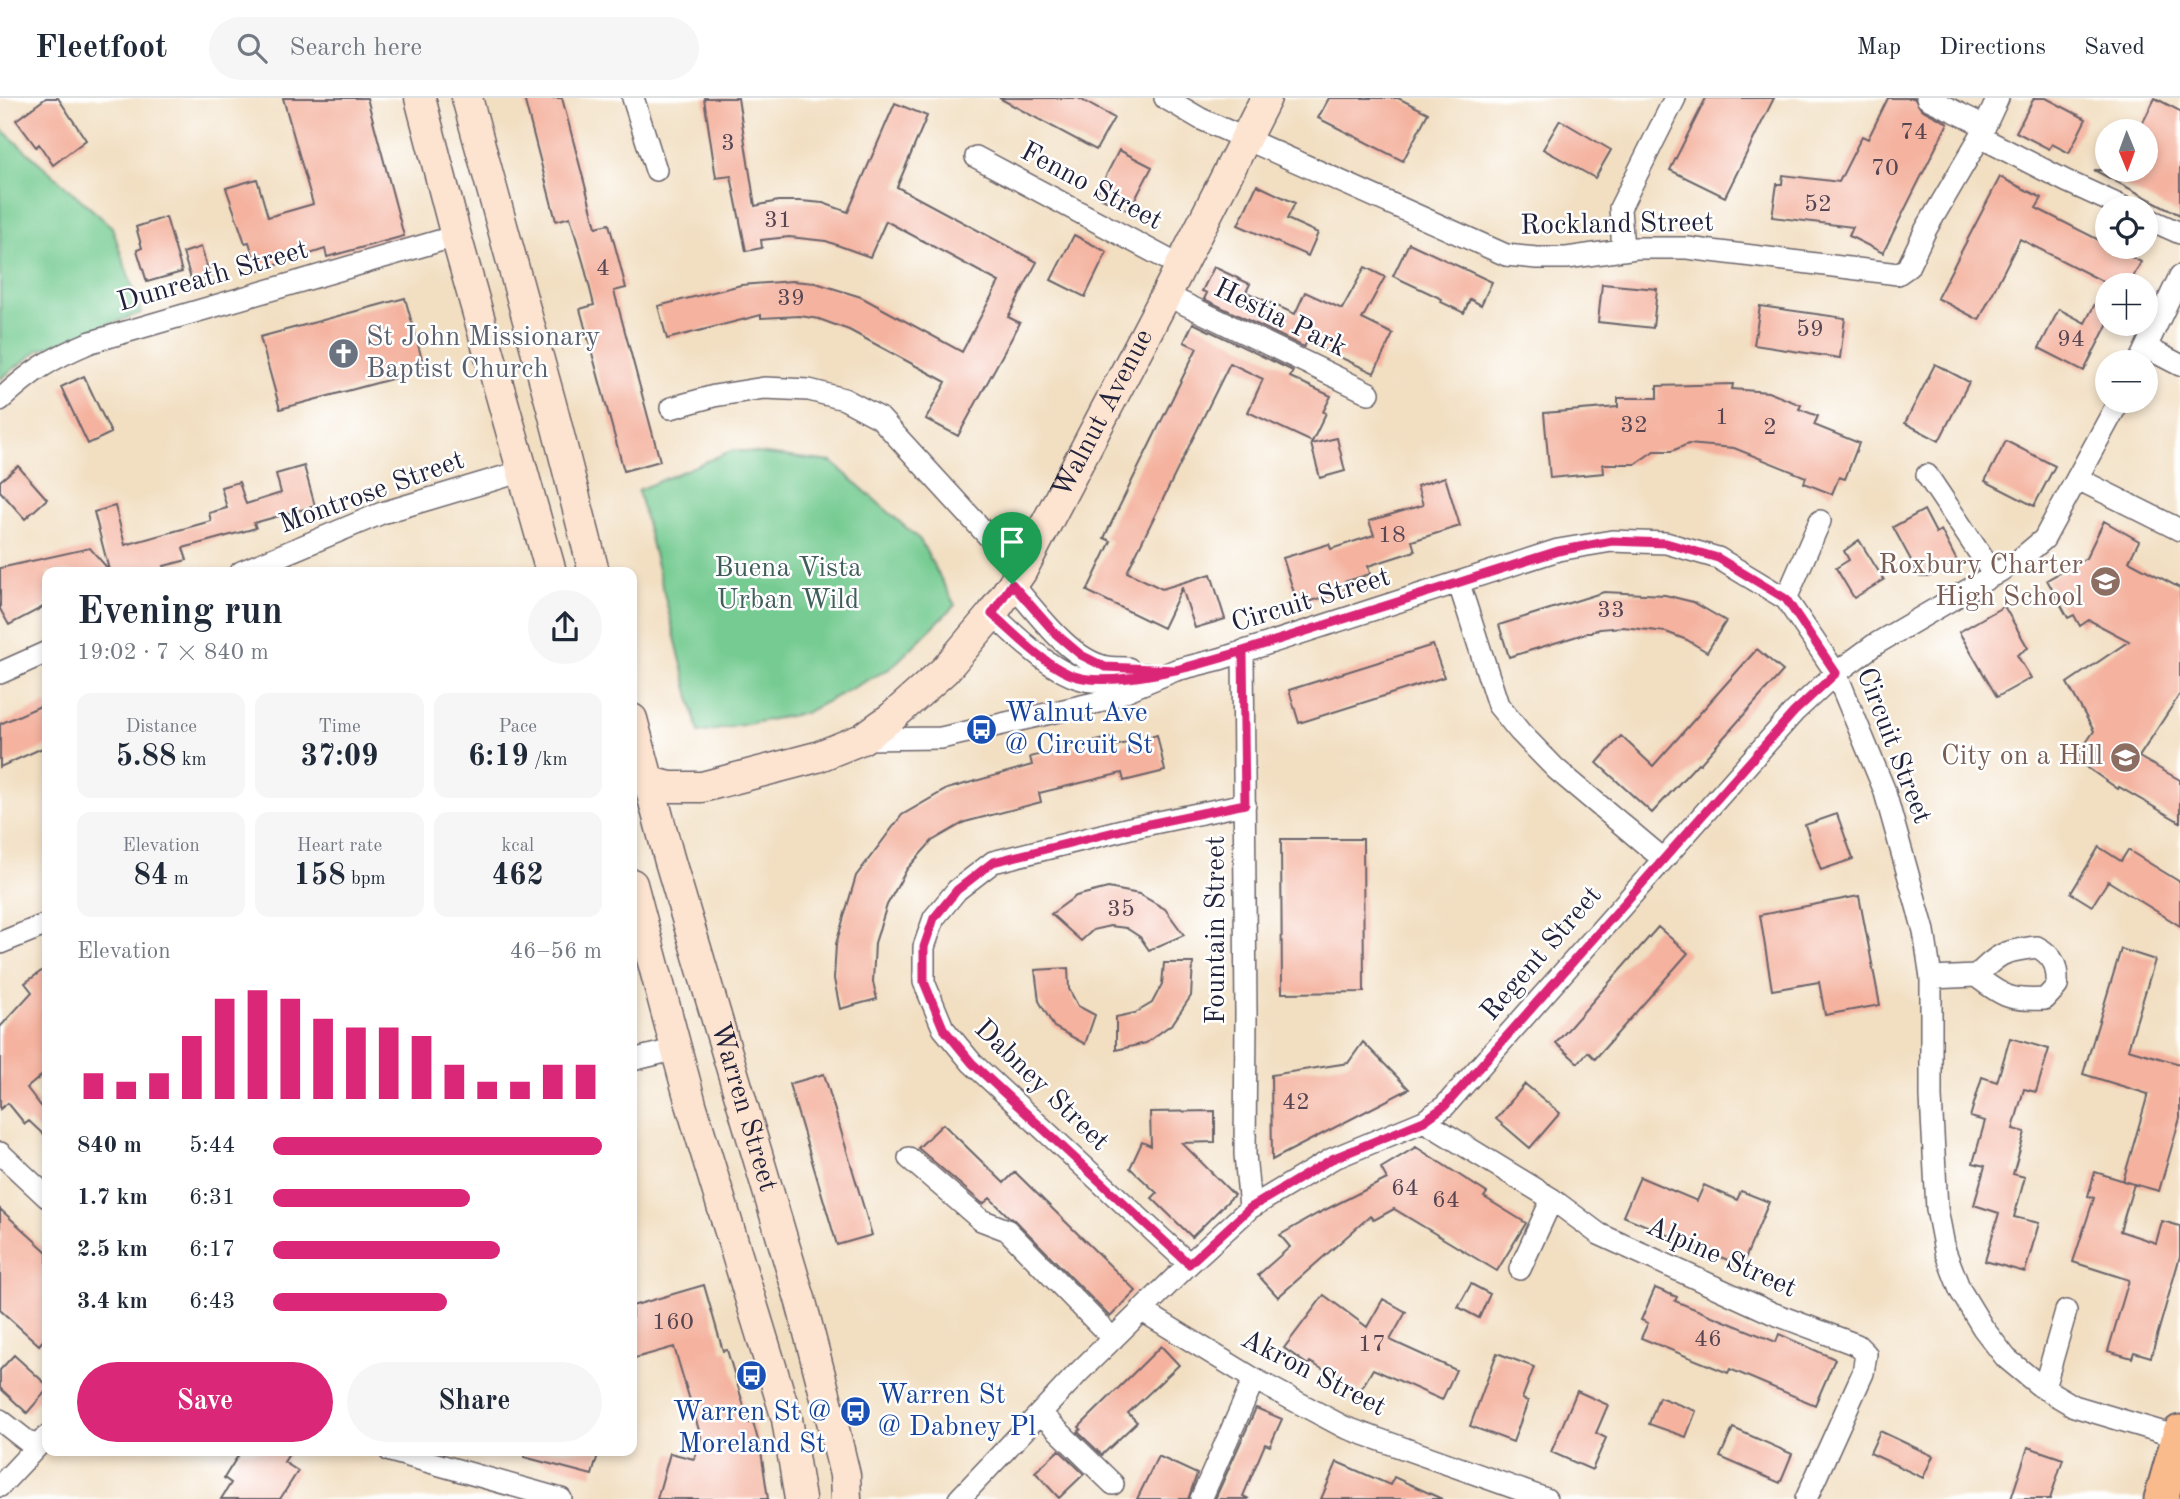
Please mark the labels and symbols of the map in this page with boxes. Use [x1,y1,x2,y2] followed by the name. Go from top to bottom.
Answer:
[2095,119,2158,182] north arrow
[1900,121,1928,145] house number: 74
[721,132,735,156] house number: 3
[1016,138,1166,236] street label: Fenno Street
[1871,157,1899,181] house number: 70
[1804,193,1832,217] house number: 52
[764,209,792,233] house number: 31
[1520,209,1714,241] street label: Rockland Street
[114,236,312,318] street label: Dunreath Street
[596,257,610,281] house number: 4
[1209,275,1351,363] street label: Hestia Park
[777,287,805,311] house number: 39
[1796,318,1824,342] house number: 59
[366,324,600,384] place label: St John Missionary Baptist Church
[1048,325,1159,503] street label: Walnut Avenue
[2057,328,2085,352] house number: 94
[326,337,360,371] church icon: St John Missionary Baptist Church
[1715,406,1729,430] house number: 1
[1620,414,1648,438] house number: 32
[1763,416,1777,440] house number: 2
[276,447,468,539] street label: Montrose Street
[982,512,1042,584] pin
[1378,524,1406,548] house number: 18
[1878,552,2083,612] place label: Roxbury Charter High School
[714,555,862,615] park label: Buena Vista Urban Wild
[1228,564,1394,638] street label: Circuit Street
[2089,565,2123,599] school or university icon: Roxbury Charter High School
[1597,599,1625,623] house number: 33
[1850,664,1936,828] street label: Circuit Street
[1005,700,1153,760] place label: Walnut Ave @ Circuit St
[965,713,999,747] bus stop icon: Walnut Ave @ Circuit St
[2109,740,2143,774] school or university icon: City on a Hill
[1941,743,2103,771] place label: City on a Hill
[1203,835,1231,1025] street label: Fountain Street
[1476,881,1608,1027] street label: Regent Street
[1107,898,1135,922] house number: 35
[968,1015,1114,1157] street label: Dabney Street
[705,1020,781,1195] street label: Warren Street
[1282,1091,1310,1115] house number: 42
[1391,1177,1419,1201] house number: 64
[1432,1189,1460,1213] house number: 64
[1642,1212,1800,1304] street label: Alpine Street
[652,1311,694,1335] house number: 160
[1236,1326,1390,1422] street label: Akron Street
[1694,1328,1722,1352] house number: 46
[1358,1333,1386,1357] house number: 17
[735,1359,769,1393] bus stop icon: Warren St @ Moreland St
[878,1382,1036,1442] place label: Warren St @ Dabney Pl
[838,1395,872,1429] bus stop icon: Warren St @ Dabney Pl
[673,1399,831,1459] place label: Warren St @ Moreland St

